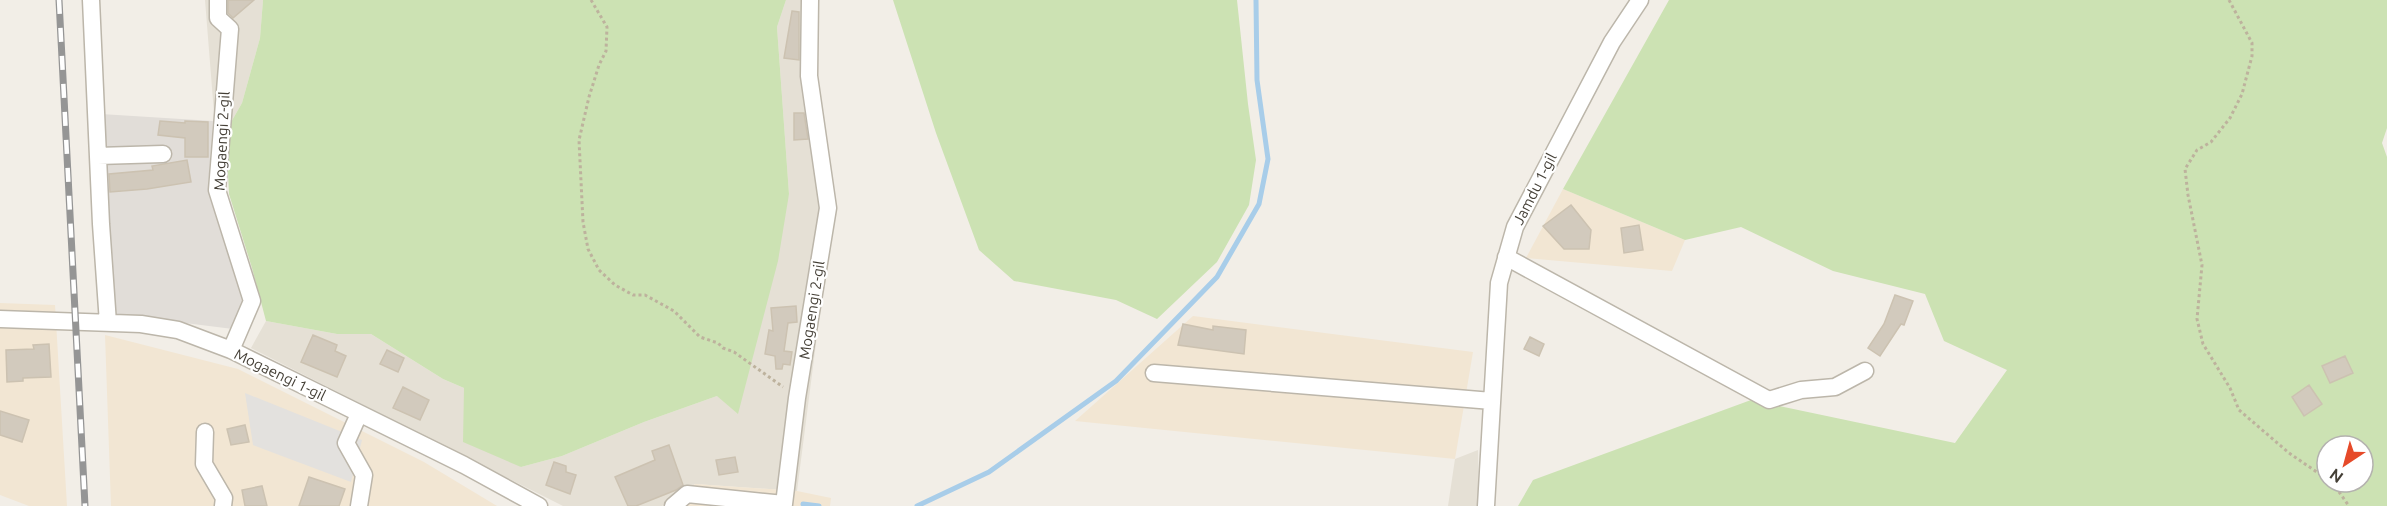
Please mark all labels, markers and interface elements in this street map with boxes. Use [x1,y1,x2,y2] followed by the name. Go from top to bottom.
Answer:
[210,91,233,191] street label: Mogaengi 2-gil
[1509,150,1560,227] street label: Jamdu 1-gil
[795,259,828,360] street label: Mogaengi 2-gil
[232,345,329,404] street label: Mogaengi 1-gil
[2315,434,2375,494] north arrow
[2326,465,2346,487] text: N

